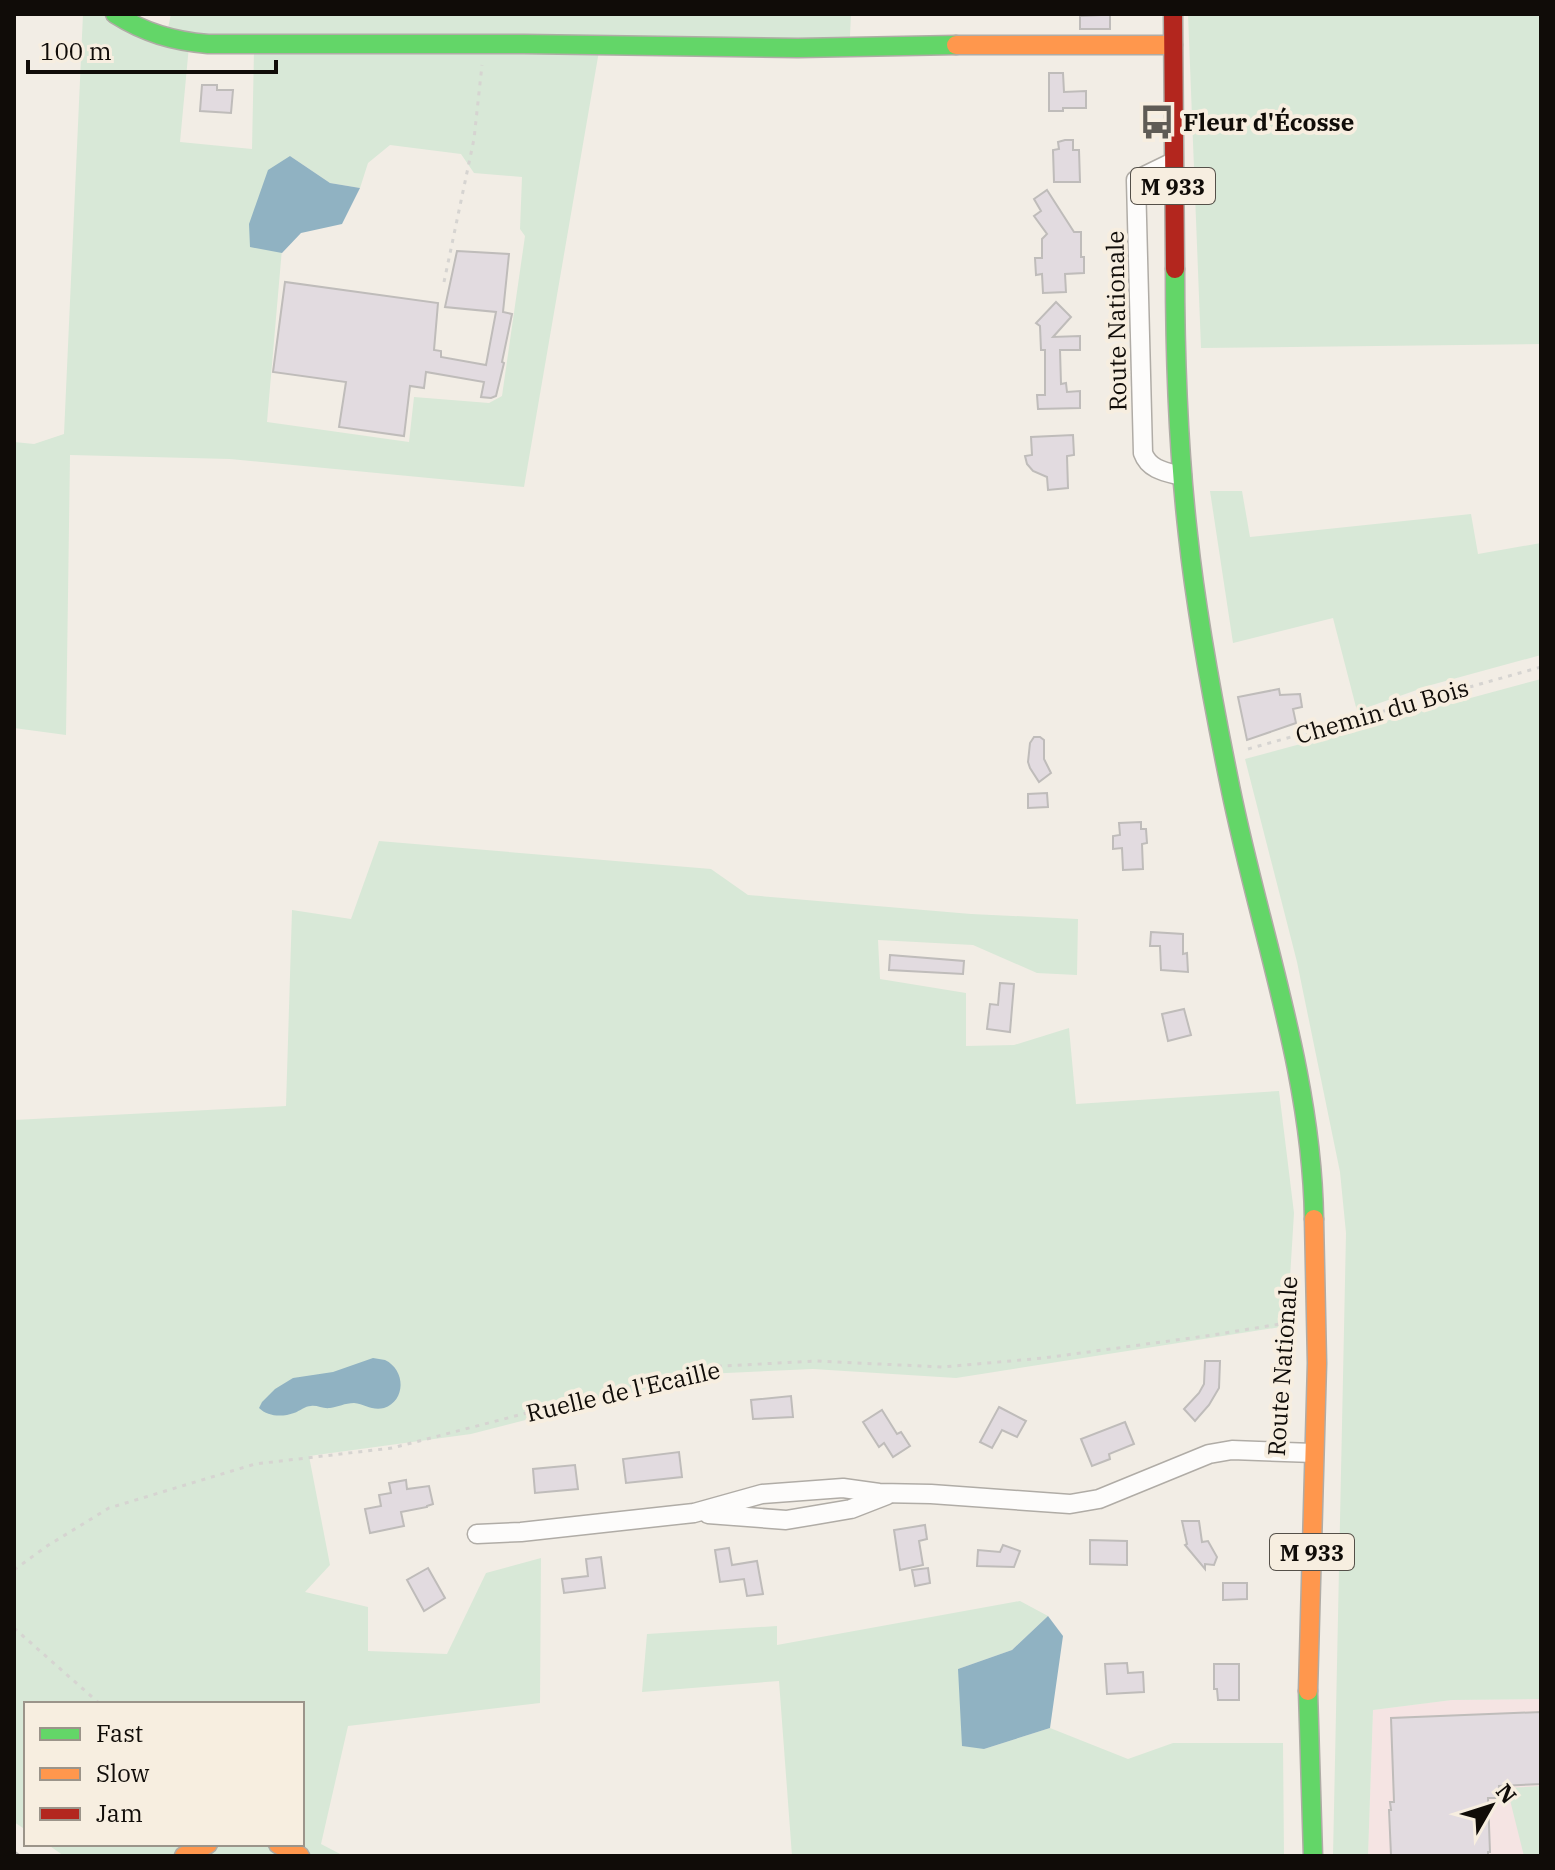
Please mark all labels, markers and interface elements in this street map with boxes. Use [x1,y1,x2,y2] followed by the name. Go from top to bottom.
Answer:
[28,24,276,74] scale bar
[40,35,112,67] text: 100 m
[1138,103,1176,141] bus stop icon: Fleur d'Écosse
[1183,106,1354,138] place label: Fleur d'Écosse
[1131,168,1215,204] road number: M 933
[1098,230,1134,412] street label: Route Nationale
[1292,671,1472,751] street label: Chemin du Bois
[1260,1275,1304,1457] street label: Route Nationale
[523,1353,723,1429] street label: Ruelle de l'Ecaille
[1270,1534,1354,1570] road number: M 933
[24,1702,304,1846] legend
[96,1717,143,1749] text: Fast
[96,1757,150,1789] text: Slow
[1451,1766,1531,1846] north arrow
[1490,1777,1524,1809] text: N
[96,1797,143,1829] text: Jam

